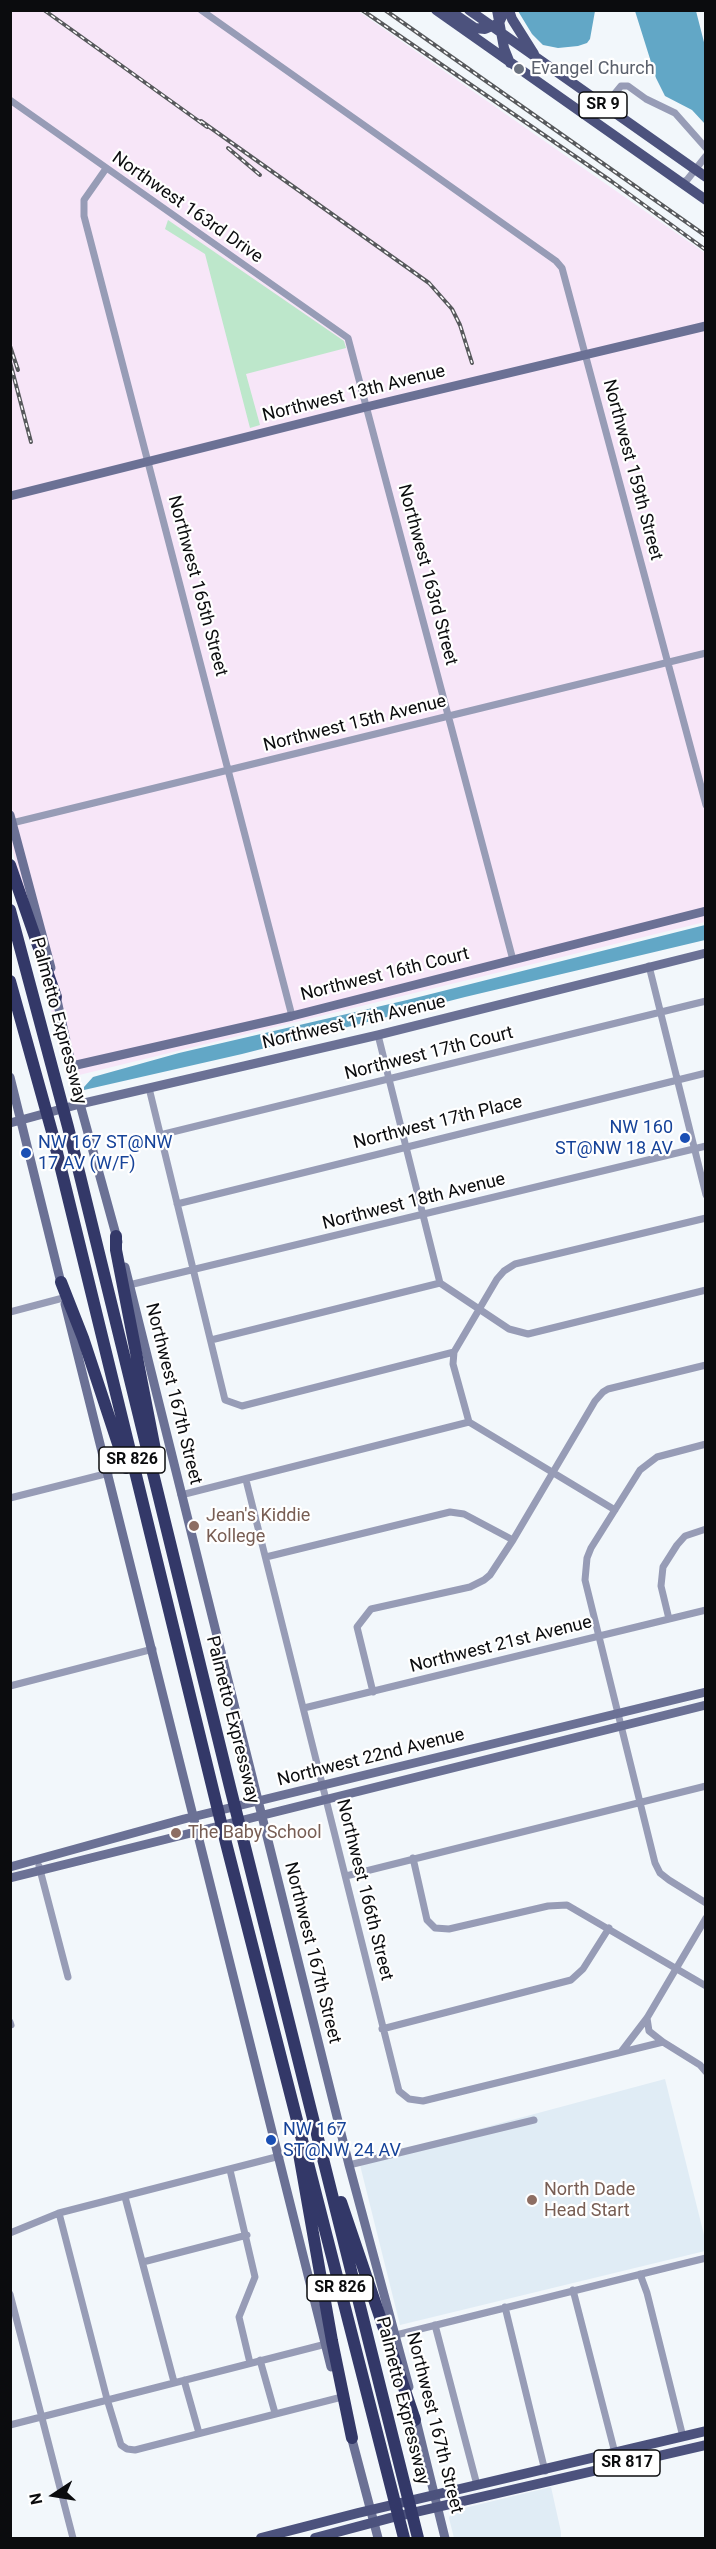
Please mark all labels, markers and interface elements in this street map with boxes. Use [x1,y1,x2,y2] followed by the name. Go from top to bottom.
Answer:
[531,58,655,80] place label: Evangel Church
[512,62,526,76] marker: Evangel Church
[579,92,627,118] road number: SR 9
[107,148,267,268] street label: Northwest 163rd Drive
[260,361,448,427] street label: Northwest 13th Avenue
[597,377,667,563] street label: Northwest 159th Street
[392,482,462,668] street label: Northwest 163rd Street
[162,493,232,679] street label: Northwest 165th Street
[261,691,449,757] street label: Northwest 15th Avenue
[25,935,91,1107] street label: Palmetto Expressway
[298,944,472,1006] street label: Northwest 16th Court
[260,991,448,1055] street label: Northwest 17th Avenue
[342,1023,516,1085] street label: Northwest 17th Court
[351,1092,525,1154] street label: Northwest 17th Place
[555,1117,673,1160] place label: NW 160 ST@NW 18 AV
[678,1131,692,1145] marker: NW 160 ST@NW 18 AV
[38,1132,172,1174] place label: NW 167 ST@NW 17 AV (W/F)
[19,1146,33,1160] marker: NW 167 ST@NW 17 AV (W/F)
[320,1169,508,1235] street label: Northwest 18th Avenue
[140,1301,206,1487] street label: Northwest 167th Street
[99,1447,165,1473] road number: SR 826
[206,1505,310,1547] place label: Jean's Kiddie Kollege
[187,1519,201,1533] marker: Jean's Kiddie Kollege
[408,1612,594,1678] street label: Northwest 21st Avenue
[201,1634,263,1806] street label: Palmetto Expressway
[275,1724,467,1792] street label: Northwest 22nd Avenue
[331,1797,397,1983] street label: Northwest 166th Street
[188,1822,322,1844] place label: The Baby School
[169,1826,183,1840] marker: The Baby School
[279,1860,345,2046] street label: Northwest 167th Street
[283,2119,401,2162] place label: NW 167 ST@NW 24 AV
[264,2133,278,2147] marker: NW 167 ST@NW 24 AV
[544,2179,635,2222] place label: North Dade Head Start
[525,2193,539,2207] marker: North Dade Head Start
[307,2275,373,2301] road number: SR 826
[371,2315,433,2487] street label: Palmetto Expressway
[401,2330,467,2516] street label: Northwest 167th Street
[594,2450,660,2476] road number: SR 817
[24,2465,84,2525] north arrow
[25,2491,46,2506] text: N

